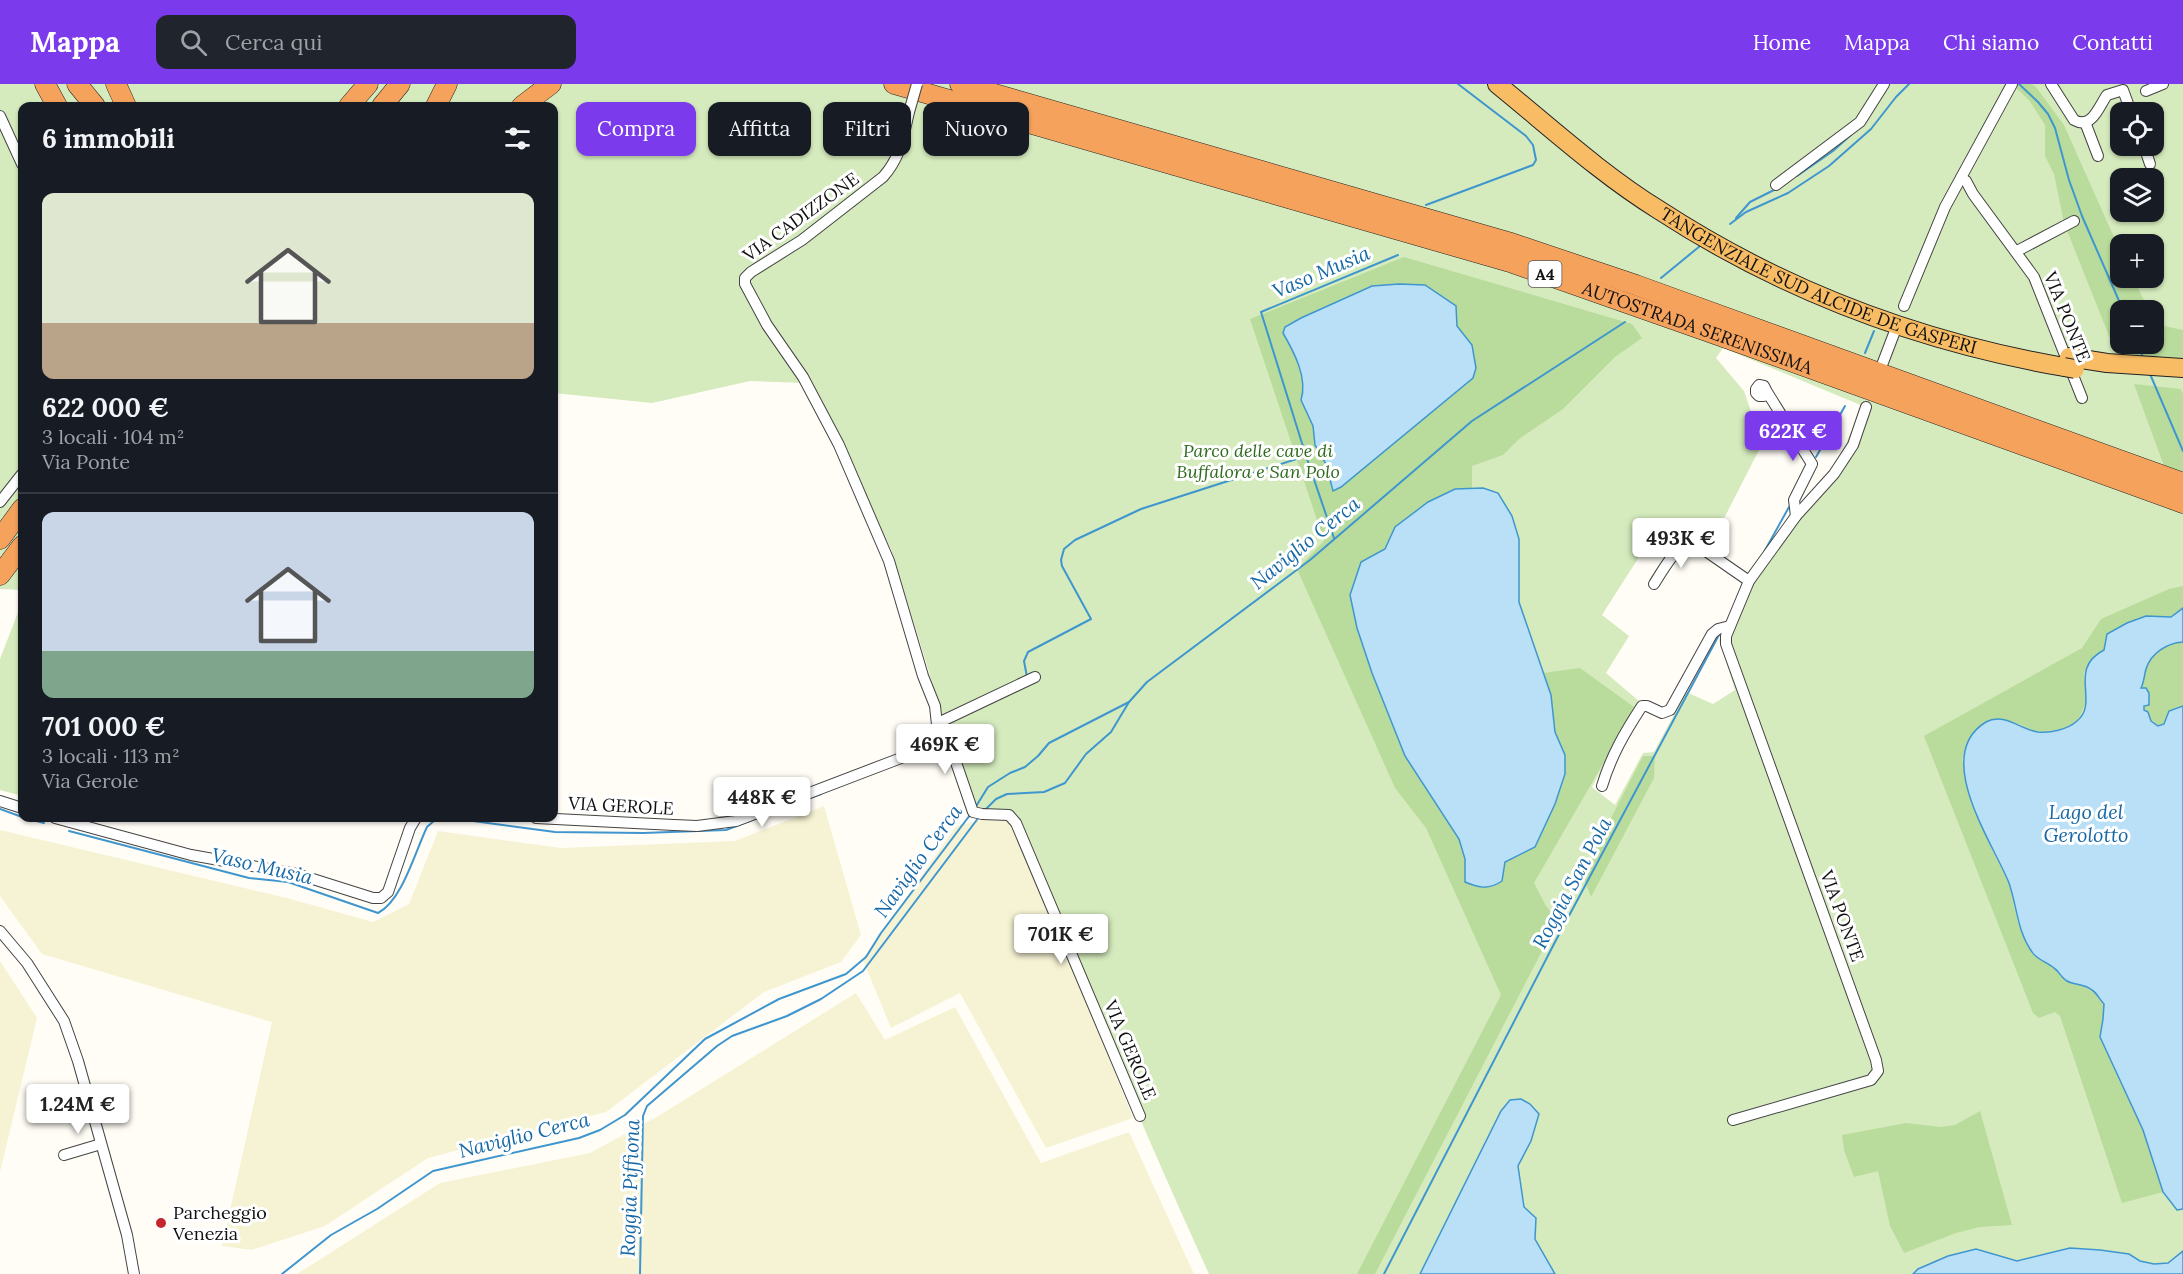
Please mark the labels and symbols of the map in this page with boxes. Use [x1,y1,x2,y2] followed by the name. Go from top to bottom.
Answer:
[737,167,863,267] street label: VIA CADIZZONE
[1656,202,1979,359] street label: TANGENZIALE SUD ALCIDE DE GASPERI
[1268,240,1373,303] water label: Vaso Musia
[1528,261,1562,287] road number: A4
[2039,267,2096,365] street label: VIA PONTE
[1579,276,1817,379] street label: AUTOSTRADA SERENISSIMA
[1744,411,1842,462] pin: 622K €
[1176,439,1340,483] park label: Parco delle cave di Buffalora e San Polo
[1245,491,1365,594] water label: Naviglio Cerca
[1632,518,1730,569] pin: 493K €
[896,724,994,775] pin: 469K €
[713,777,811,828] pin: 448K €
[567,791,674,820] street label: VIA GEROLE
[868,799,967,922] water label: Naviglio Cerca
[2044,799,2128,847] water label: Lago del Gerolotto
[1527,813,1617,953] water label: Roggia San Pola
[209,842,315,889] water label: Vaso Musia
[1815,866,1870,965] street label: VIA PONTE
[1012,914,1110,965] pin: 701K €
[1099,996,1162,1103] street label: VIA GEROLE
[23,1084,133,1135] pin: 1.24M €
[456,1106,592,1163] water label: Naviglio Cerca
[615,1119,644,1257] water label: Roggia Piffiona
[172,1201,267,1245] place label: Parcheggio Venezia
[154,1216,168,1230] marker: Parcheggio Venezia

